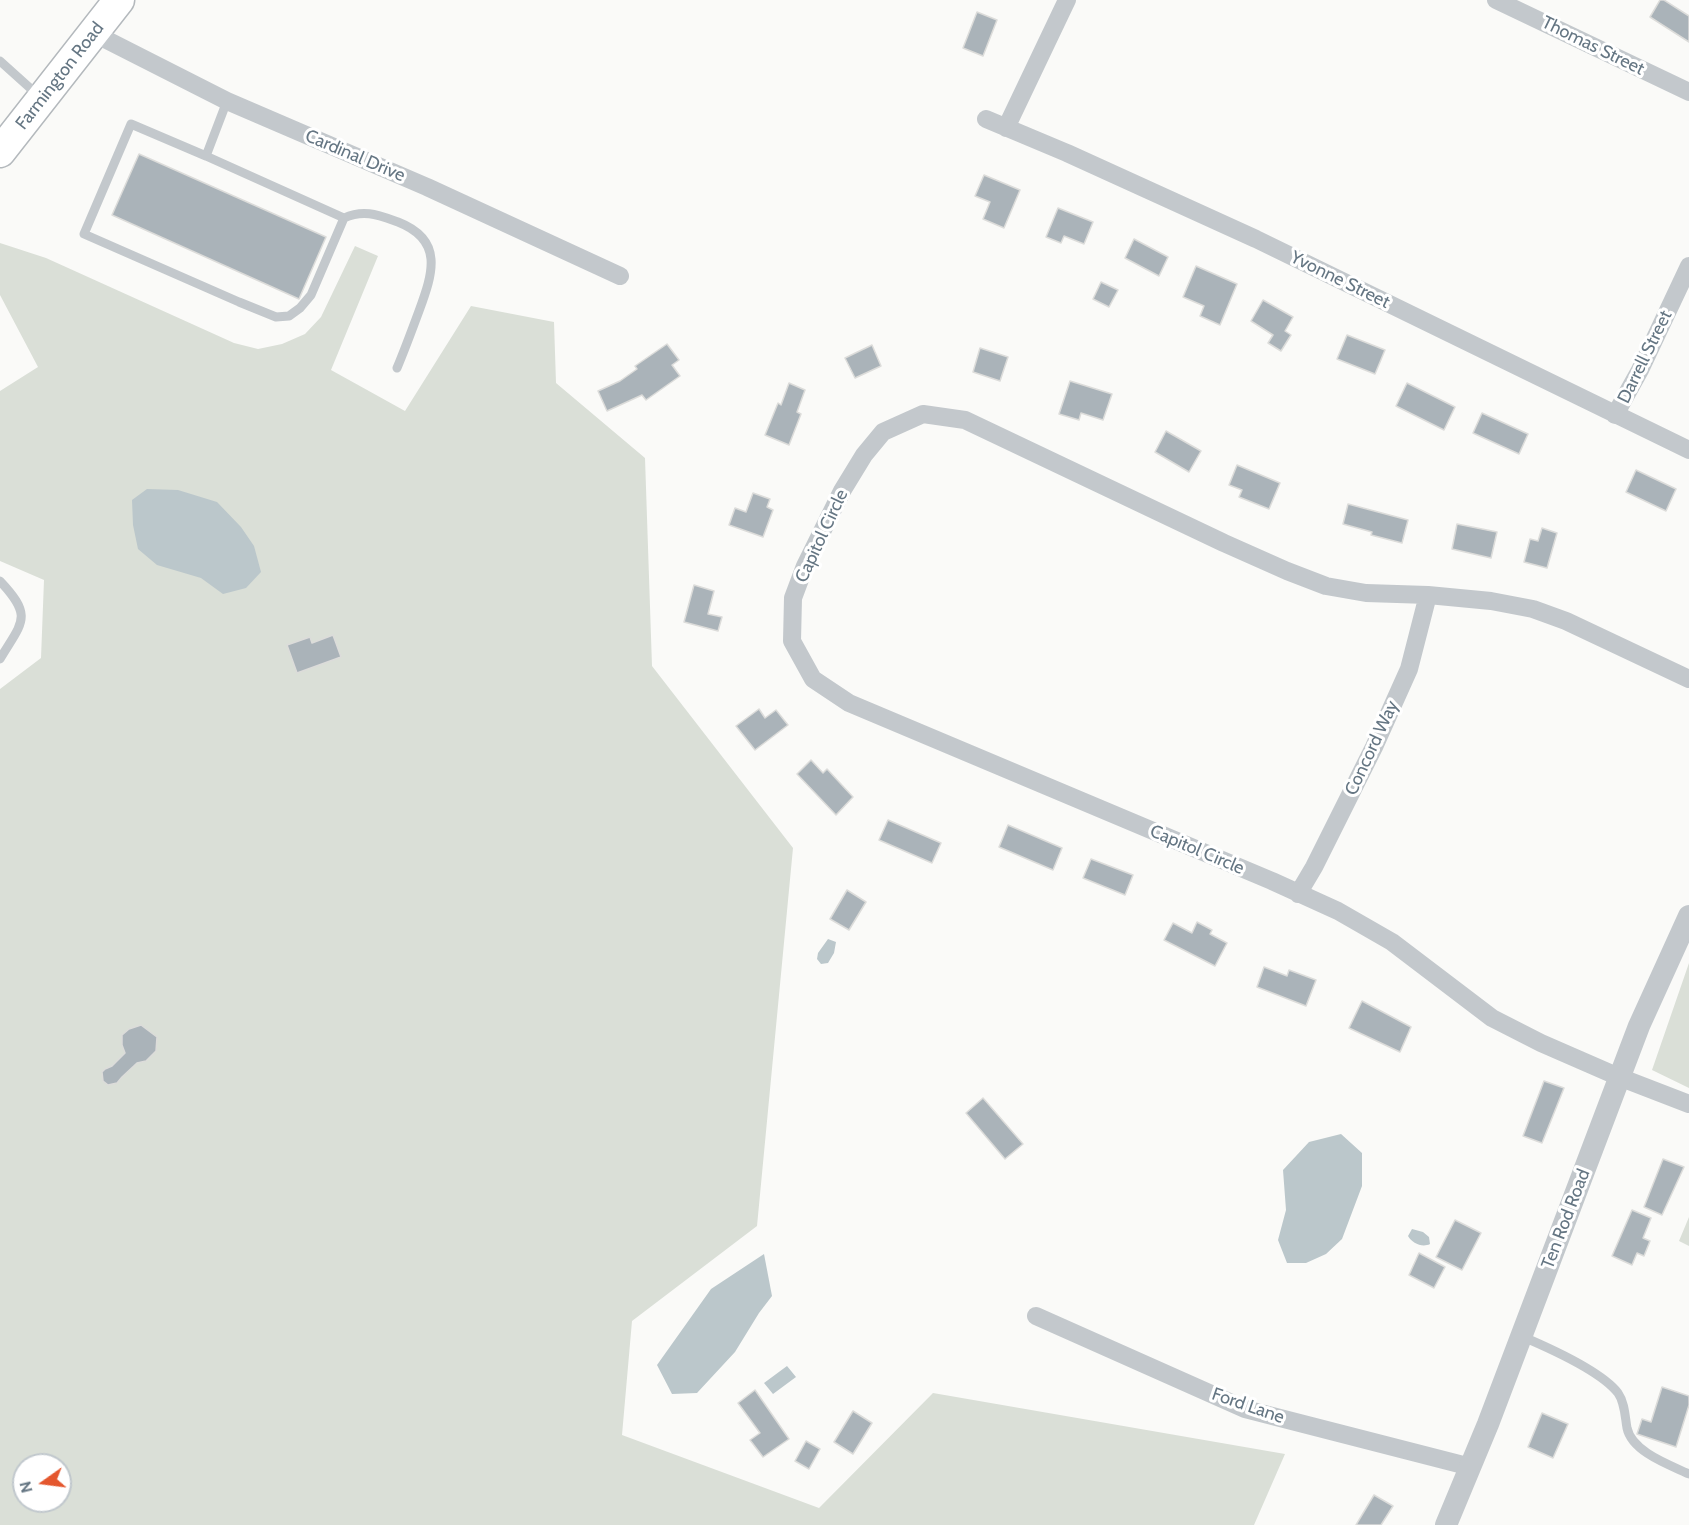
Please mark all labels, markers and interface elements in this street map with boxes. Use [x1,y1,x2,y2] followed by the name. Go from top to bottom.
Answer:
[1538,12,1648,80] street label: Thomas Street
[11,18,109,134] street label: Farmington Road
[302,125,408,187] street label: Cardinal Drive
[1287,247,1393,313] street label: Yvonne Street
[1613,307,1677,407] street label: Darrell Street
[791,486,853,586] street label: Capitol Circle
[1341,697,1403,799] street label: Concord Way
[1147,820,1247,880] street label: Capitol Circle
[1537,1166,1595,1272] street label: Ten Rod Road
[1209,1384,1287,1428] street label: Ford Lane
[12,1453,72,1513] north arrow
[15,1479,37,1495] text: N

